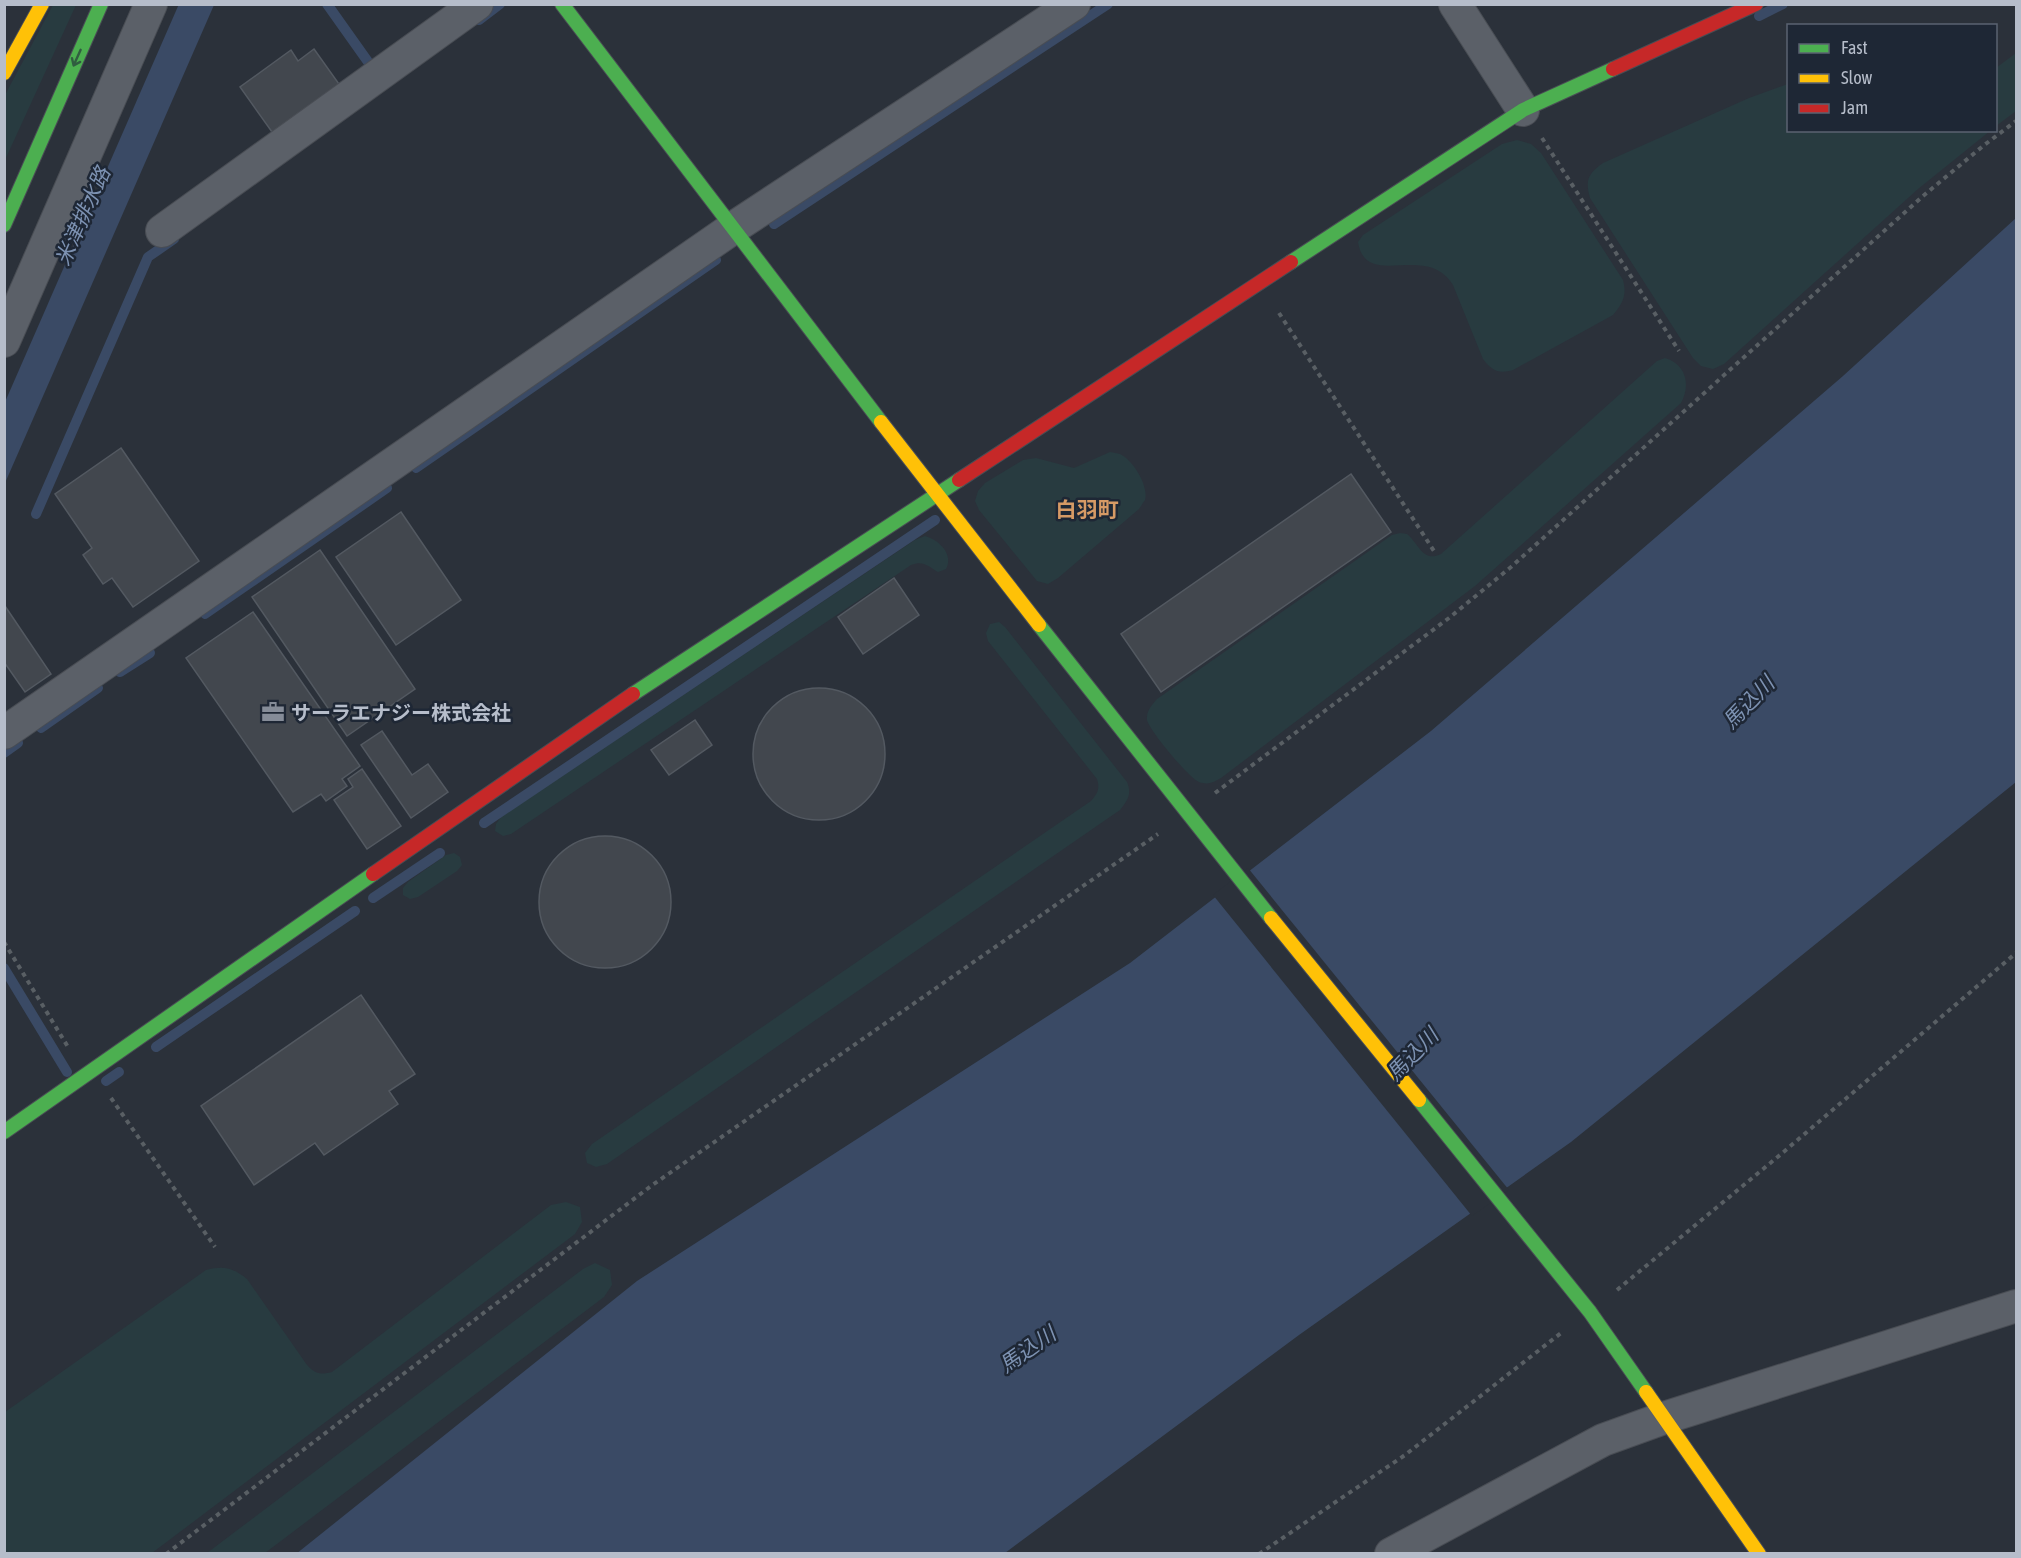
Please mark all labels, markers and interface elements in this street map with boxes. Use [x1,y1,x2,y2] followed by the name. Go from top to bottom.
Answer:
[1787,24,1997,132] legend
[1841,37,1868,58] text: Fast
[71,49,82,67] one-way arrow
[1841,67,1872,88] text: Slow
[1841,97,1868,118] text: Jam
[50,161,115,269] water label: 米津排水路
[1056,497,1119,521] district label: 白羽町
[1717,670,1780,733] water label: 馬込川
[260,699,286,725] office icon: サーラエナジー株式会社
[291,701,511,724] place label: サーラエナジー株式会社
[1381,1022,1444,1085] water label: 馬込川
[994,1320,1061,1377] water label: 馬込川

